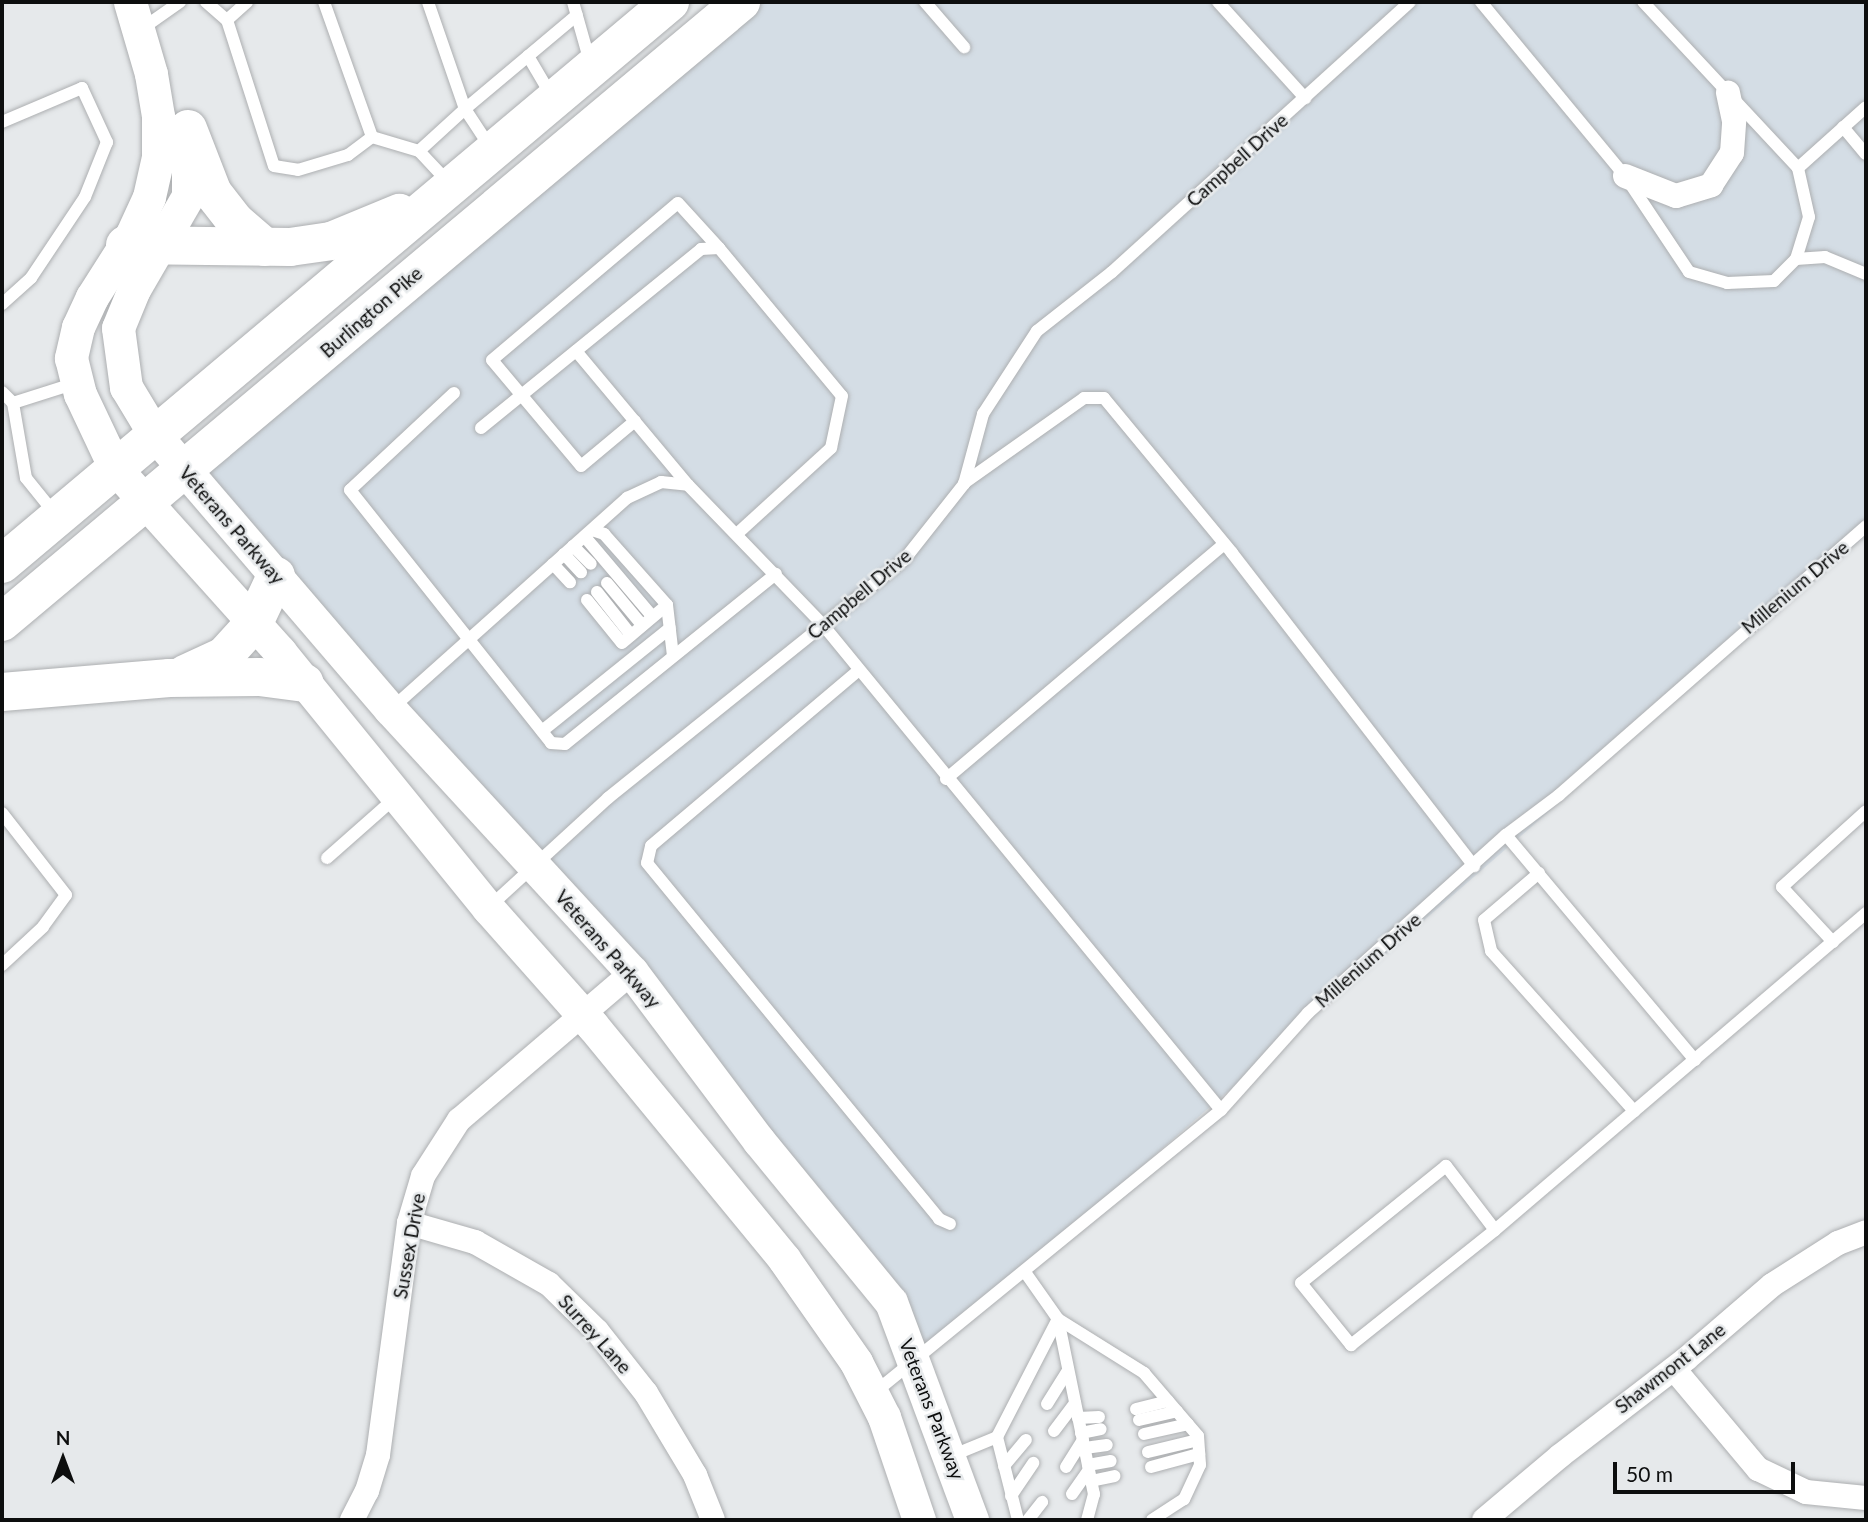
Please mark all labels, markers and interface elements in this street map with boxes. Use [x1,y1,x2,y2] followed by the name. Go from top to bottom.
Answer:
[1182,109,1292,211] street label: Campbell Drive
[316,262,426,362] street label: Burlington Pike
[175,461,289,589] street label: Veterans Parkway
[1737,536,1853,638] street label: Millenium Drive
[803,544,915,644] street label: Campbell Drive
[551,885,665,1013] street label: Veterans Parkway
[1310,908,1426,1012] street label: Millenium Drive
[389,1191,429,1301] street label: Sussex Drive
[554,1290,636,1378] street label: Surrey Lane
[1610,1318,1730,1418] street label: Shawmont Lane
[895,1335,969,1483] street label: Veterans Parkway
[28,1424,98,1494] north arrow
[56,1426,70,1449] text: N
[1616,1448,1798,1492] scale bar
[1626,1461,1673,1486] text: 50 m

